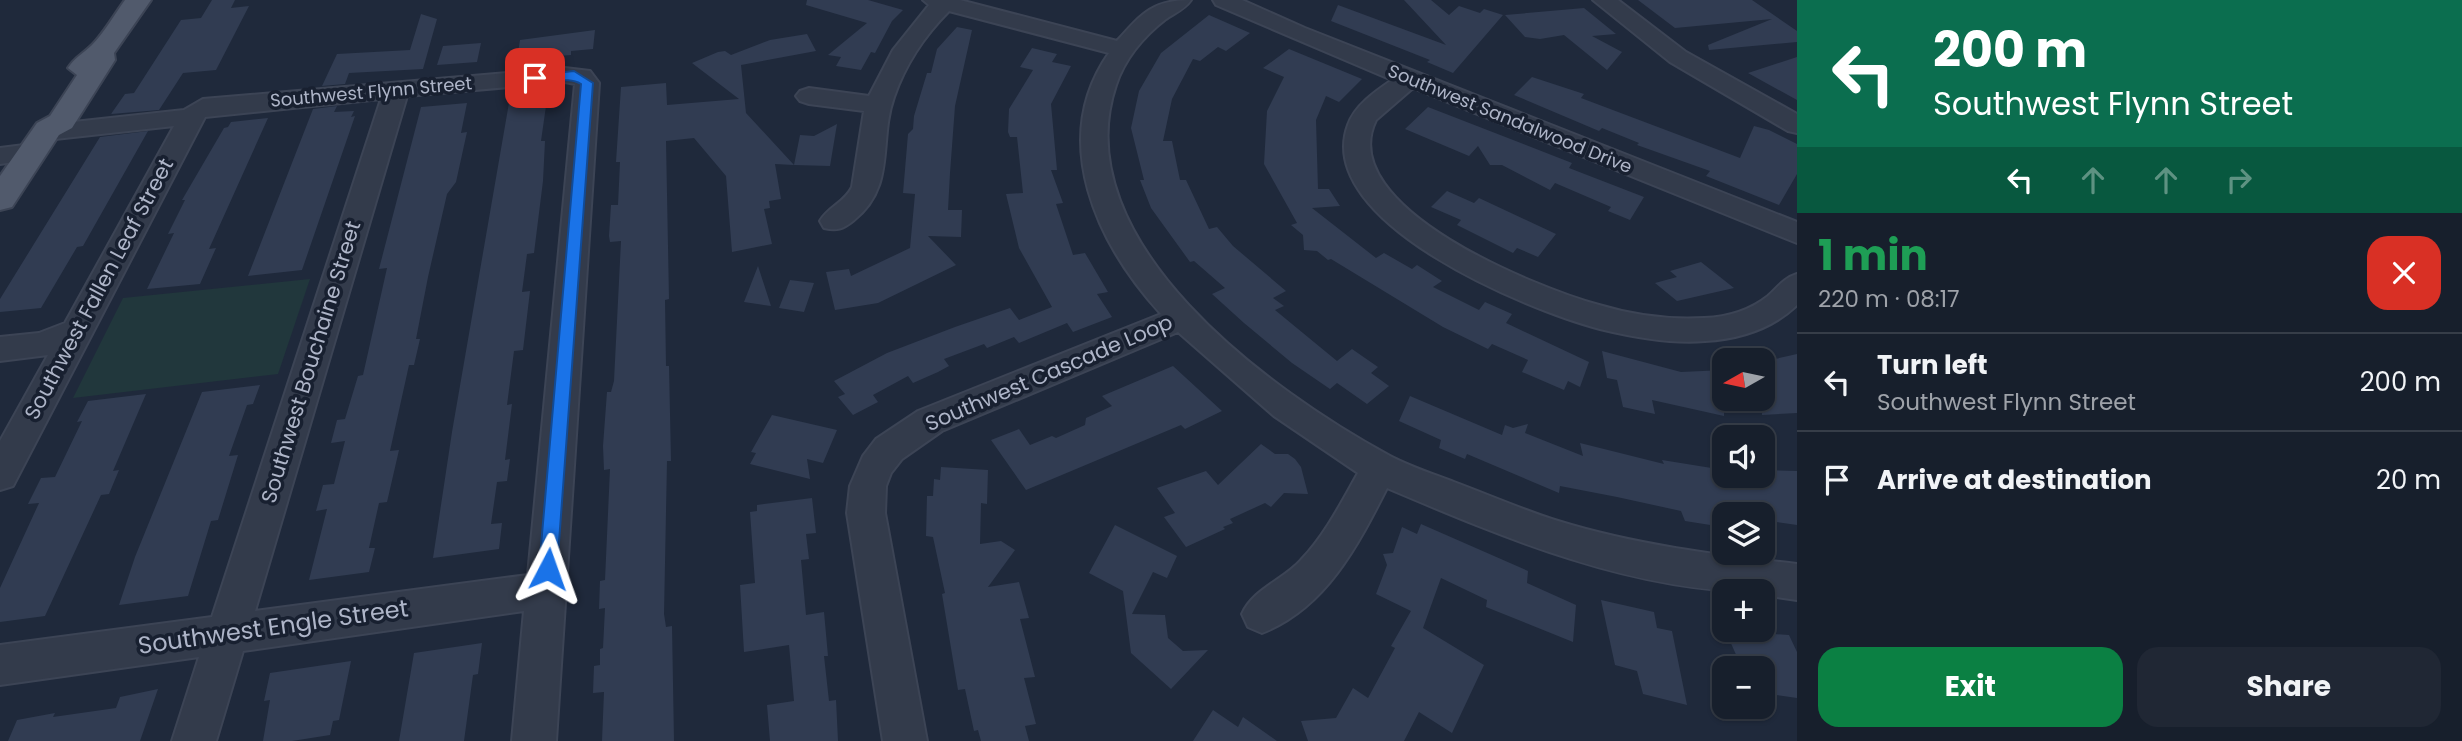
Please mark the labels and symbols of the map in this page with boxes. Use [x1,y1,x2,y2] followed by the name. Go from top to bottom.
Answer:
[505,48,565,108] pin
[1384,58,1636,179] street label: Southwest Sandalwood Drive
[269,70,473,113] street label: Southwest Flynn Street
[17,153,180,425] street label: Southwest Fallen Leaf Street
[254,217,367,506] street label: Southwest Bouchaine Street
[921,307,1177,438] street label: Southwest Cascade Loop
[1712,348,1774,411] north arrow
[511,532,585,606] position arrow
[136,591,410,662] street label: Southwest Engle Street

